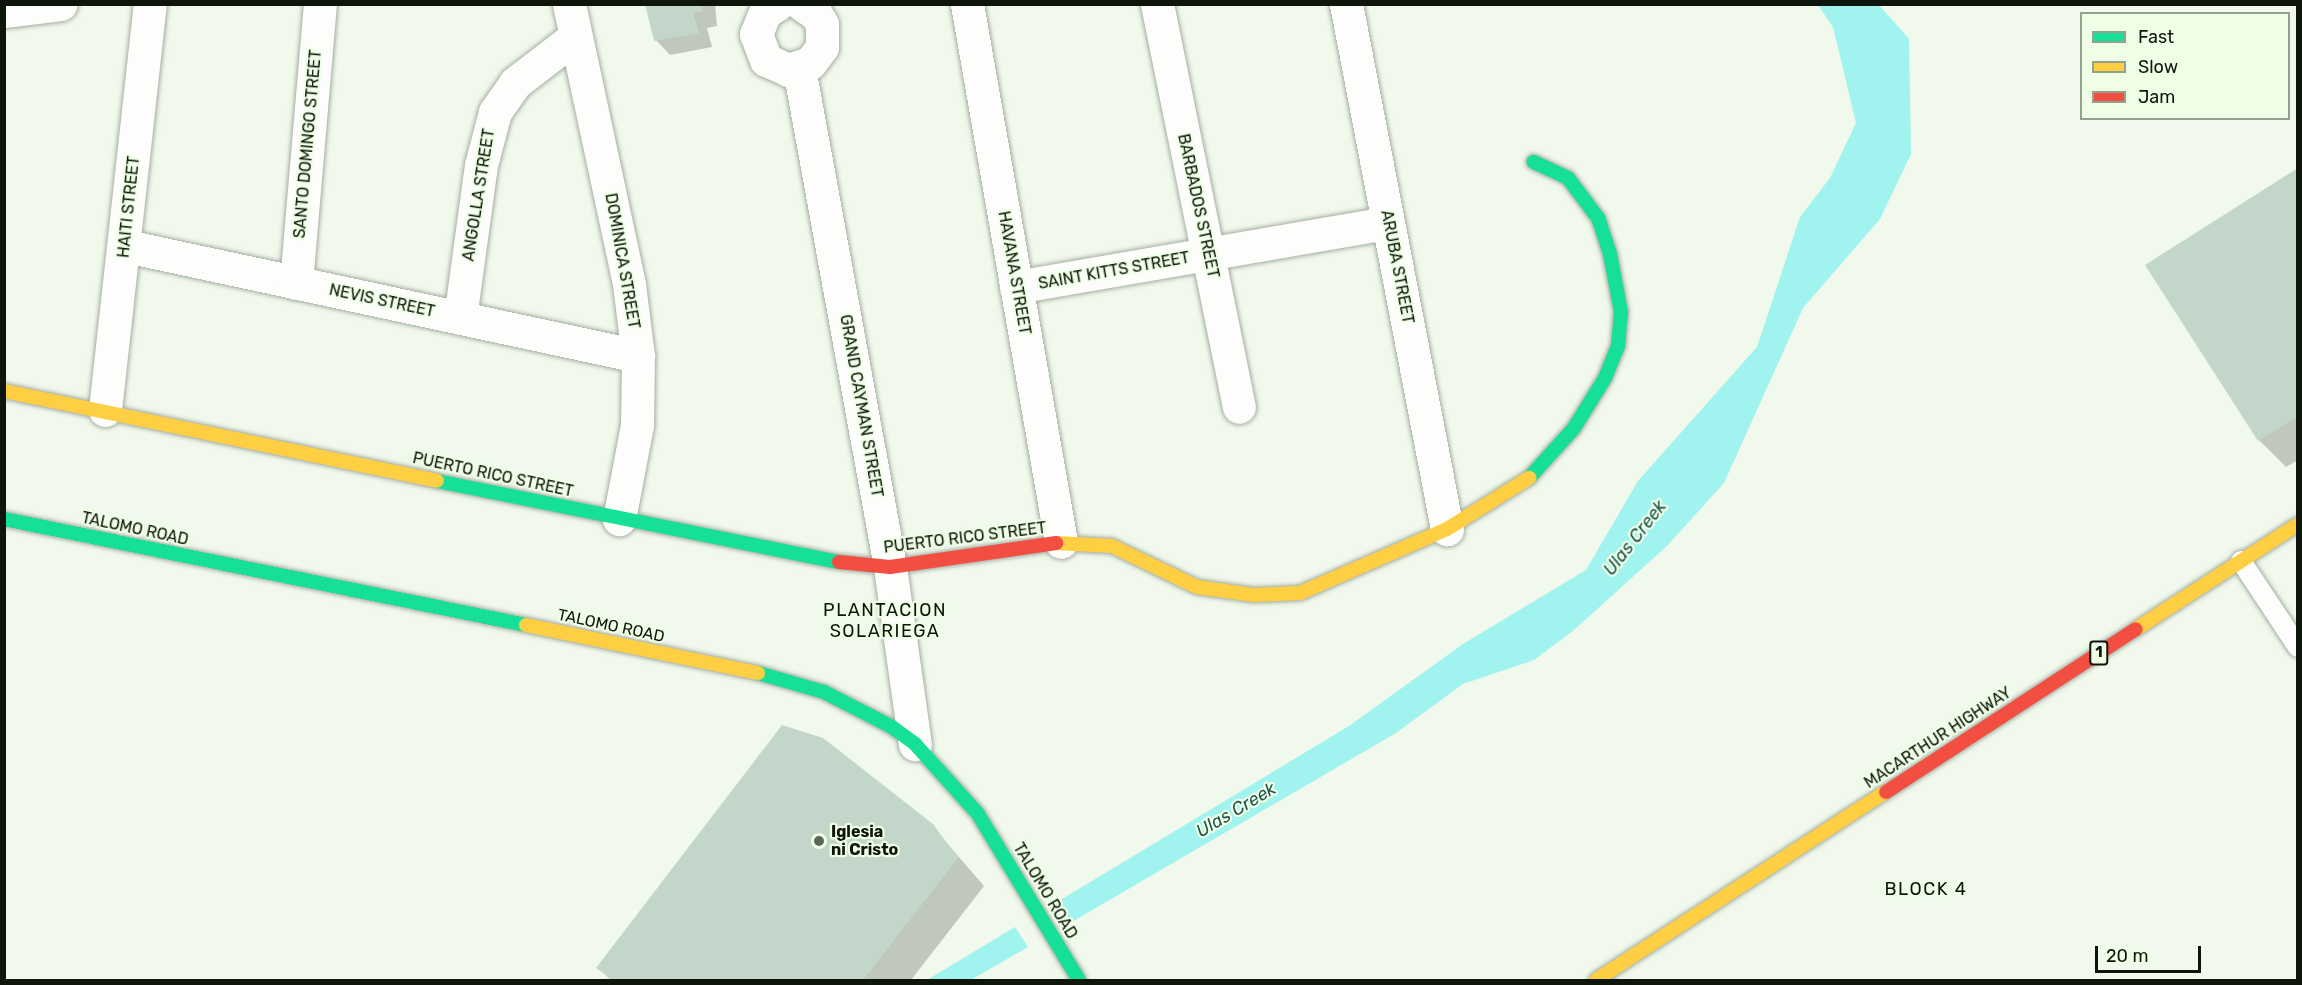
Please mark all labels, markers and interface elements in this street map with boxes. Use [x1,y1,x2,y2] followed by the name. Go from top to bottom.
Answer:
[2080,12,2290,120] legend
[2138,26,2174,48] text: Fast
[290,49,326,239] street label: SANTO DOMINGO STREET
[2138,56,2178,78] text: Slow
[2138,86,2175,108] text: Jam
[459,127,499,263] street label: ANGOLLA STREET
[1173,132,1223,280] street label: BARBADOS STREET
[114,155,144,259] street label: HAITI STREET
[601,191,643,331] street label: DOMINICA STREET
[1377,208,1417,326] street label: ARUBA STREET
[994,209,1034,337] street label: HAVANA STREET
[1037,248,1191,294] street label: SAINT KITTS STREET
[327,280,437,322] street label: NEVIS STREET
[835,313,887,499] street label: GRAND CAYMAN STREET
[411,449,575,501] street label: PUERTO RICO STREET
[1599,496,1671,580] water label: Ulas Creek
[80,508,190,550] street label: TALOMO ROAD
[883,518,1047,558] street label: PUERTO RICO STREET
[823,600,947,642] district label: PLANTACION SOLARIEGA
[556,605,666,647] street label: TALOMO ROAD
[2088,641,2110,665] road number: 1
[1861,683,2015,793] street label: MACARTHUR HIGHWAY
[1192,778,1280,842] water label: Ulas Creek
[831,822,898,860] place label: Iglesia ni Cristo
[812,834,826,848] marker: Iglesia ni Cristo
[1009,839,1081,943] street label: TALOMO ROAD
[1884,878,1968,900] district label: BLOCK 4
[2098,934,2204,972] scale bar
[2106,945,2148,967] text: 20 m

